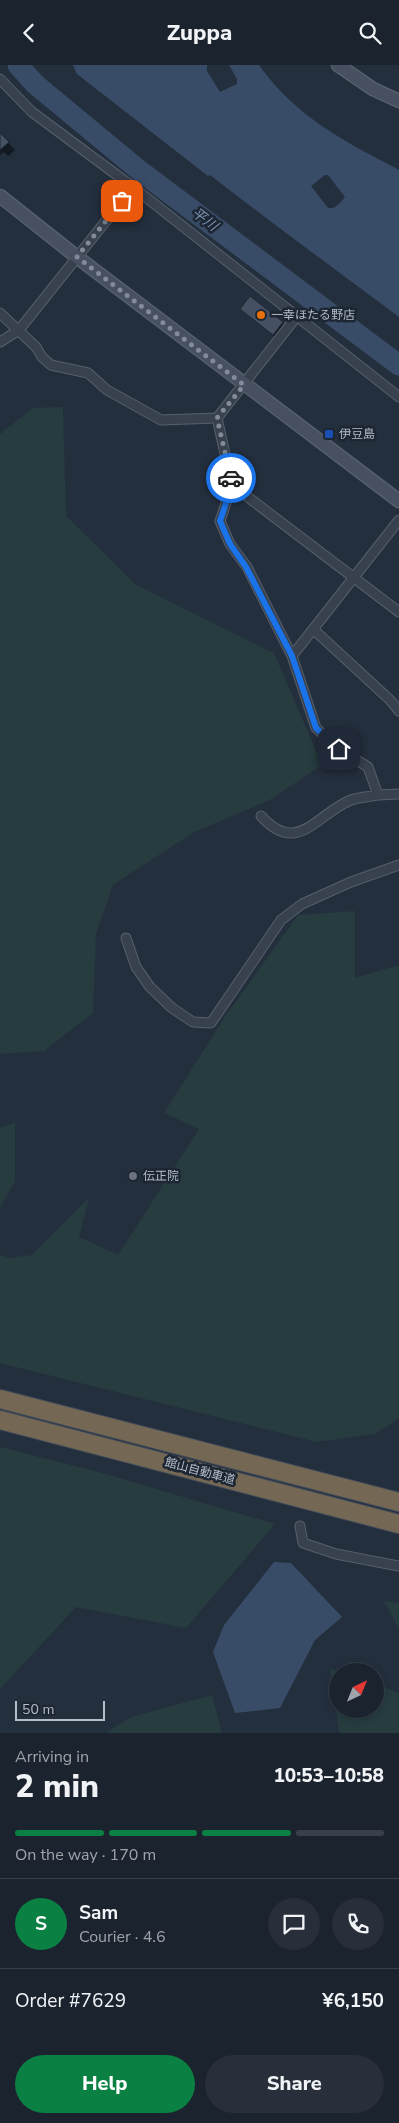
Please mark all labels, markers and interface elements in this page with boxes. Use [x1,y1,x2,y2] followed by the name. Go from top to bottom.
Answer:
[167,18,232,48] text: Zuppa
[15,19,43,47] icon: back
[356,19,384,47] icon: search
[101,180,143,222] pin
[108,187,136,215] icon: bag
[188,203,223,237] water label: 平川
[271,307,355,323] place label: 一幸ほたる野店
[255,309,267,321] marker: 一幸ほたる野店
[339,426,375,442] place label: 伊豆島
[323,428,335,440] marker: 伊豆島
[206,453,256,503] courier
[217,464,245,492] icon: car
[318,728,360,770] pin
[325,735,353,763] icon: home
[143,1168,179,1184] place label: 伝正院
[127,1170,139,1182] marker: 伝正院
[163,1454,237,1488] street label: 館山自動車道
[329,1663,384,1717] north arrow
[329,1663,384,1718] map controls
[15,1698,105,1721] scale bar
[22,1700,54,1719] text: 50 m
[15,1746,89,1768] text: Arriving in
[273,1763,384,1789] text: 10:53–10:58
[15,1765,99,1808] text: 2 min
[15,1844,156,1866] text: On the way · 170 m
[268,1898,320,1950] button: chat
[332,1898,384,1950] button: phone
[79,1900,118,1926] text: Sam
[35,1911,47,1937] text: S
[79,1926,165,1948] text: Courier · 4.6
[15,1988,126,2014] text: Order #7629
[322,1988,384,2014] text: ¥6,150
[15,2055,195,2113] button: Help
[205,2055,384,2113] button: Share

